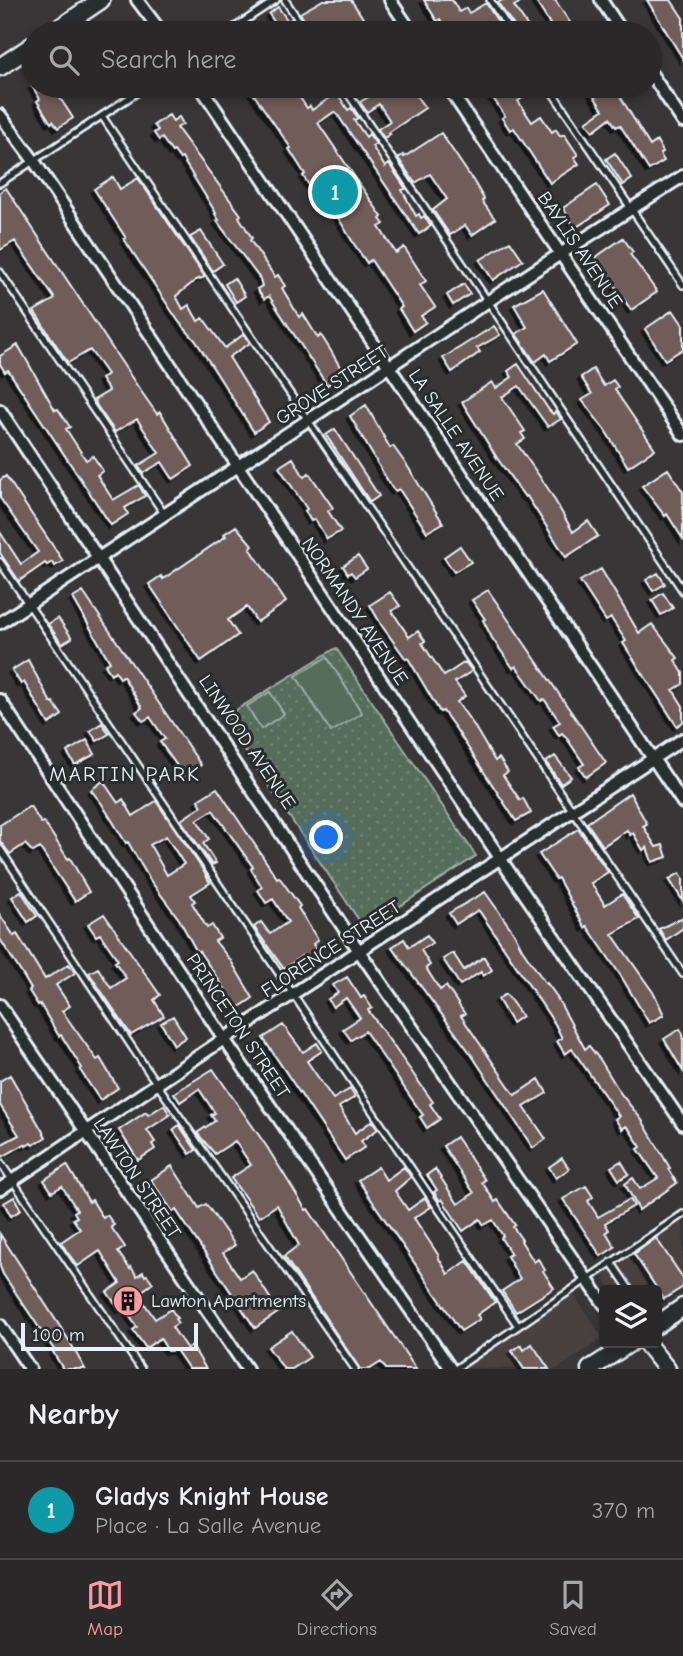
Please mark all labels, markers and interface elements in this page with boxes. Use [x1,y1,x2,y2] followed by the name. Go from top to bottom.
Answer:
[21,21,662,98] search box
[45,41,83,79] icon: search
[101,45,236,75] text: Search here
[312,166,358,218] pin: 1
[533,188,627,312] street label: BAYLIS AVENUE
[272,341,392,429] street label: GROVE STREET
[404,365,508,505] street label: LA SALLE AVENUE
[297,533,413,689] street label: NORMANDY AVENUE
[194,671,300,813] street label: LINWOOD AVENUE
[49,762,201,786] district label: MARTIN PARK
[309,820,343,854] your location
[257,896,405,1002] street label: FLORENCE STREET
[181,950,295,1102] street label: PRINCETON STREET
[89,1114,185,1243] street label: LAWTON STREET
[111,1284,145,1318] building icon: Lawton Apartments
[599,1285,662,1348] map controls
[599,1285,662,1348] button: layers
[151,1290,306,1312] place label: Lawton Apartments
[21,1320,198,1352] scale bar
[32,1324,85,1346] text: 100 m
[28,1397,119,1432] text: Nearby
[95,1482,329,1512] text: Gladys Knight House
[46,1497,56,1524] text: 1
[592,1497,655,1524] text: 370 m
[95,1512,321,1539] text: Place · La Salle Avenue
[86,1576,124,1640] tab: Map
[297,1576,377,1640] tab: Directions
[549,1576,597,1640] tab: Saved

